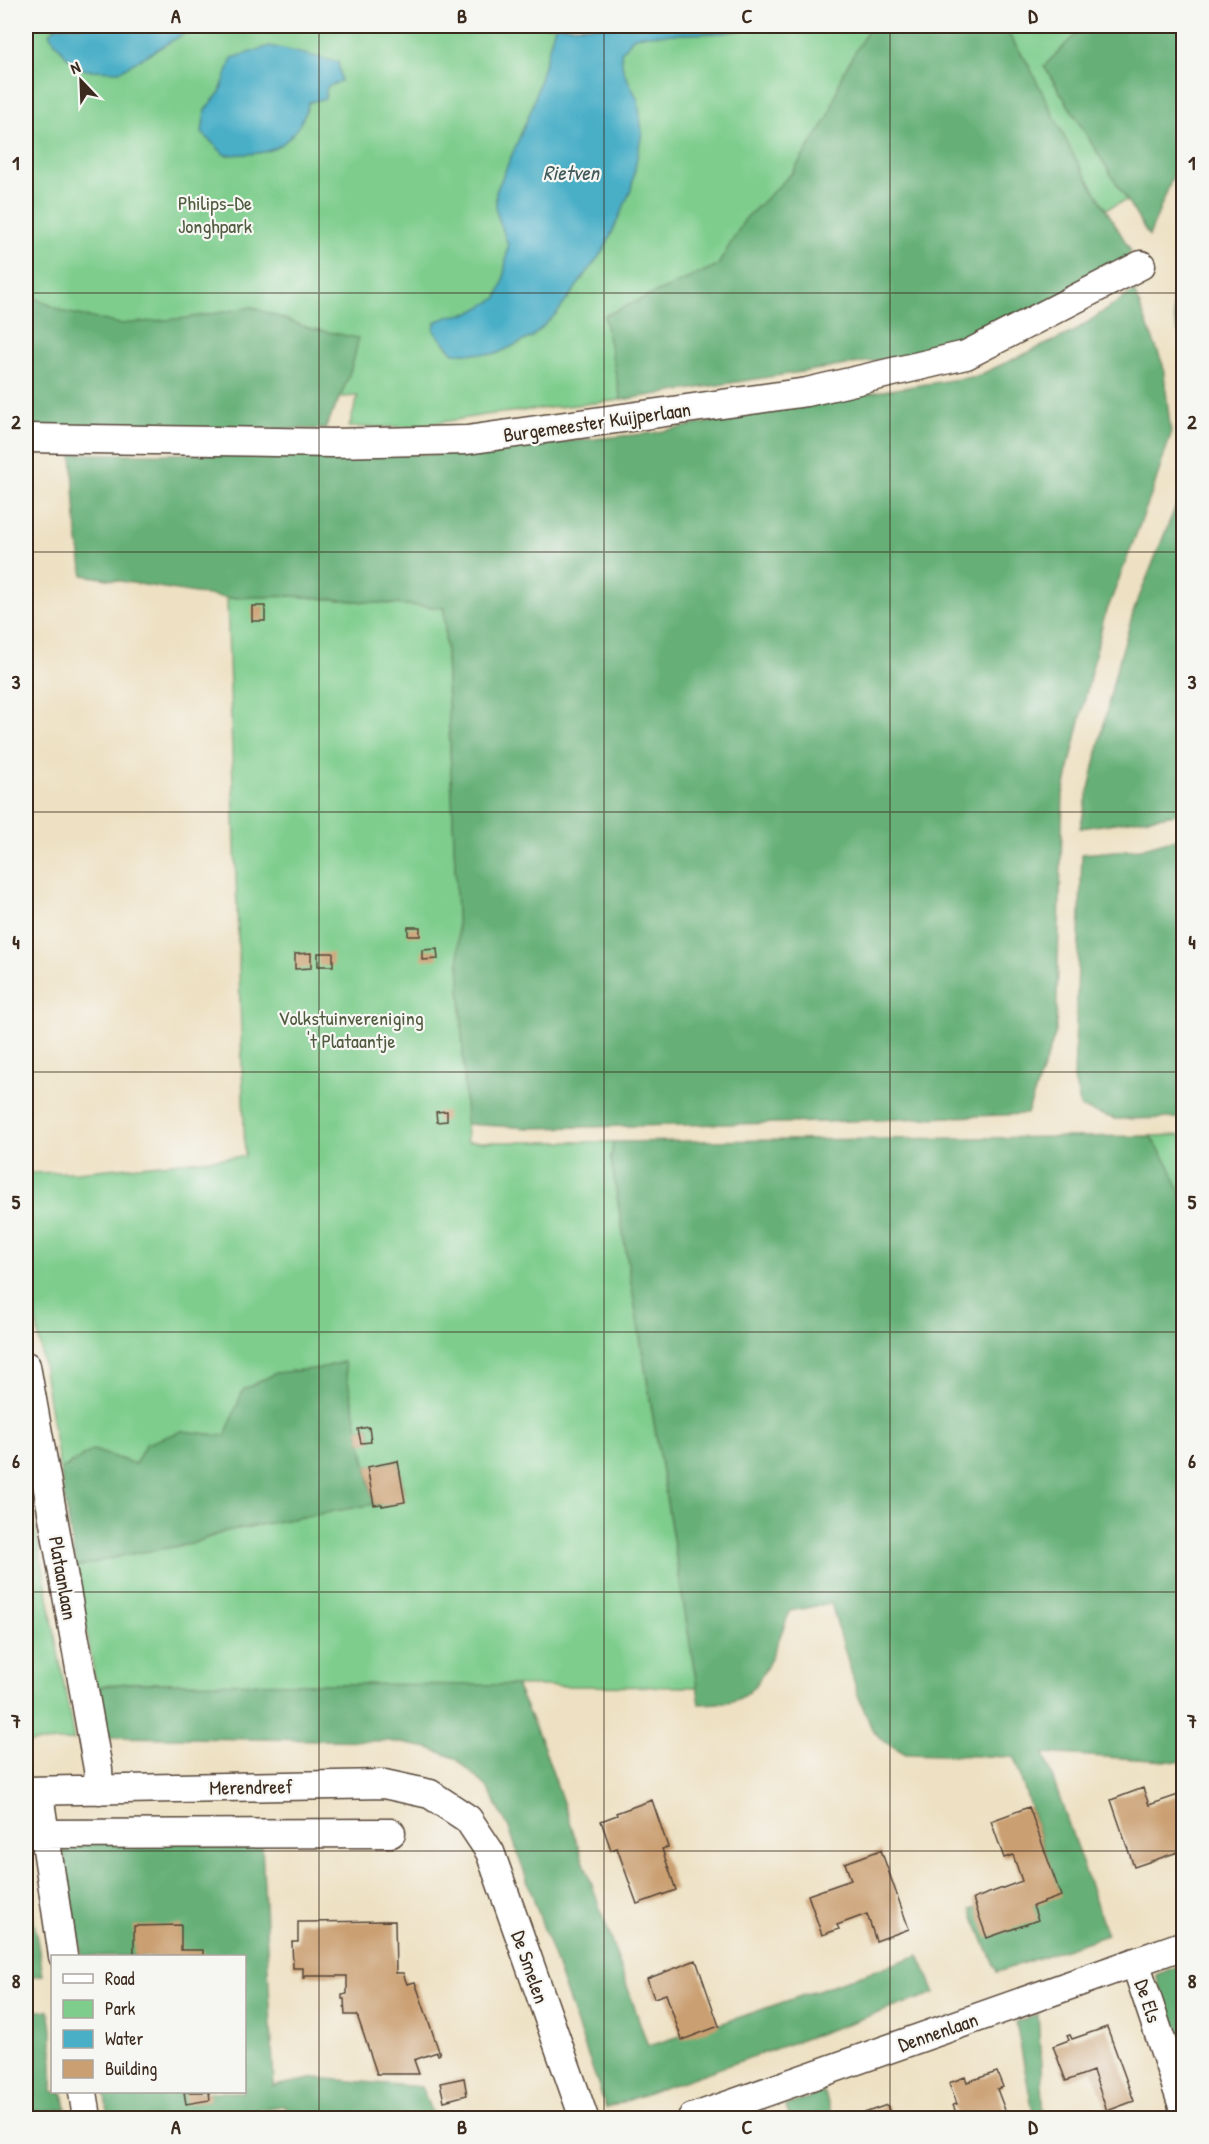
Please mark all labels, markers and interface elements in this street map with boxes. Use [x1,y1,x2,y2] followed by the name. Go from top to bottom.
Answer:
[171,2,181,29] text: A
[457,2,467,29] text: B
[742,2,753,29] text: C
[1028,2,1038,29] text: D
[51,51,111,111] north arrow
[67,55,84,79] text: N
[12,149,20,176] text: 1
[1188,149,1196,176] text: 1
[543,158,601,187] water label: Rietven
[178,189,252,239] park label: Philips-De Jonghpark
[501,395,692,448] street label: Burgemeester Kuijperlaan
[11,408,21,435] text: 2
[1187,408,1197,435] text: 2
[12,668,21,695] text: 3
[1188,668,1197,695] text: 3
[12,928,20,955] text: 4
[1188,928,1196,955] text: 4
[278,1004,424,1054] park label: Volkstuinvereniging 't Plataantje
[12,1188,21,1215] text: 5
[1188,1188,1197,1215] text: 5
[12,1447,20,1474] text: 6
[1188,1447,1196,1474] text: 6
[43,1534,84,1622] street label: Plataanlaan
[10,1707,21,1734] text: 7
[1186,1707,1197,1734] text: 7
[209,1772,293,1801] street label: Merendreef
[505,1927,555,2007] street label: De Smelen
[51,1955,246,2093] legend
[105,1966,135,1991] text: Road
[12,1967,21,1994] text: 8
[1188,1967,1197,1994] text: 8
[1129,1976,1168,2026] street label: De Els
[105,1996,136,2021] text: Park
[894,2005,981,2058] street label: Dennenlaan
[105,2026,143,2051] text: Water
[105,2056,157,2081] text: Building
[171,2113,181,2140] text: A
[457,2113,467,2140] text: B
[742,2113,753,2140] text: C
[1028,2113,1038,2140] text: D

